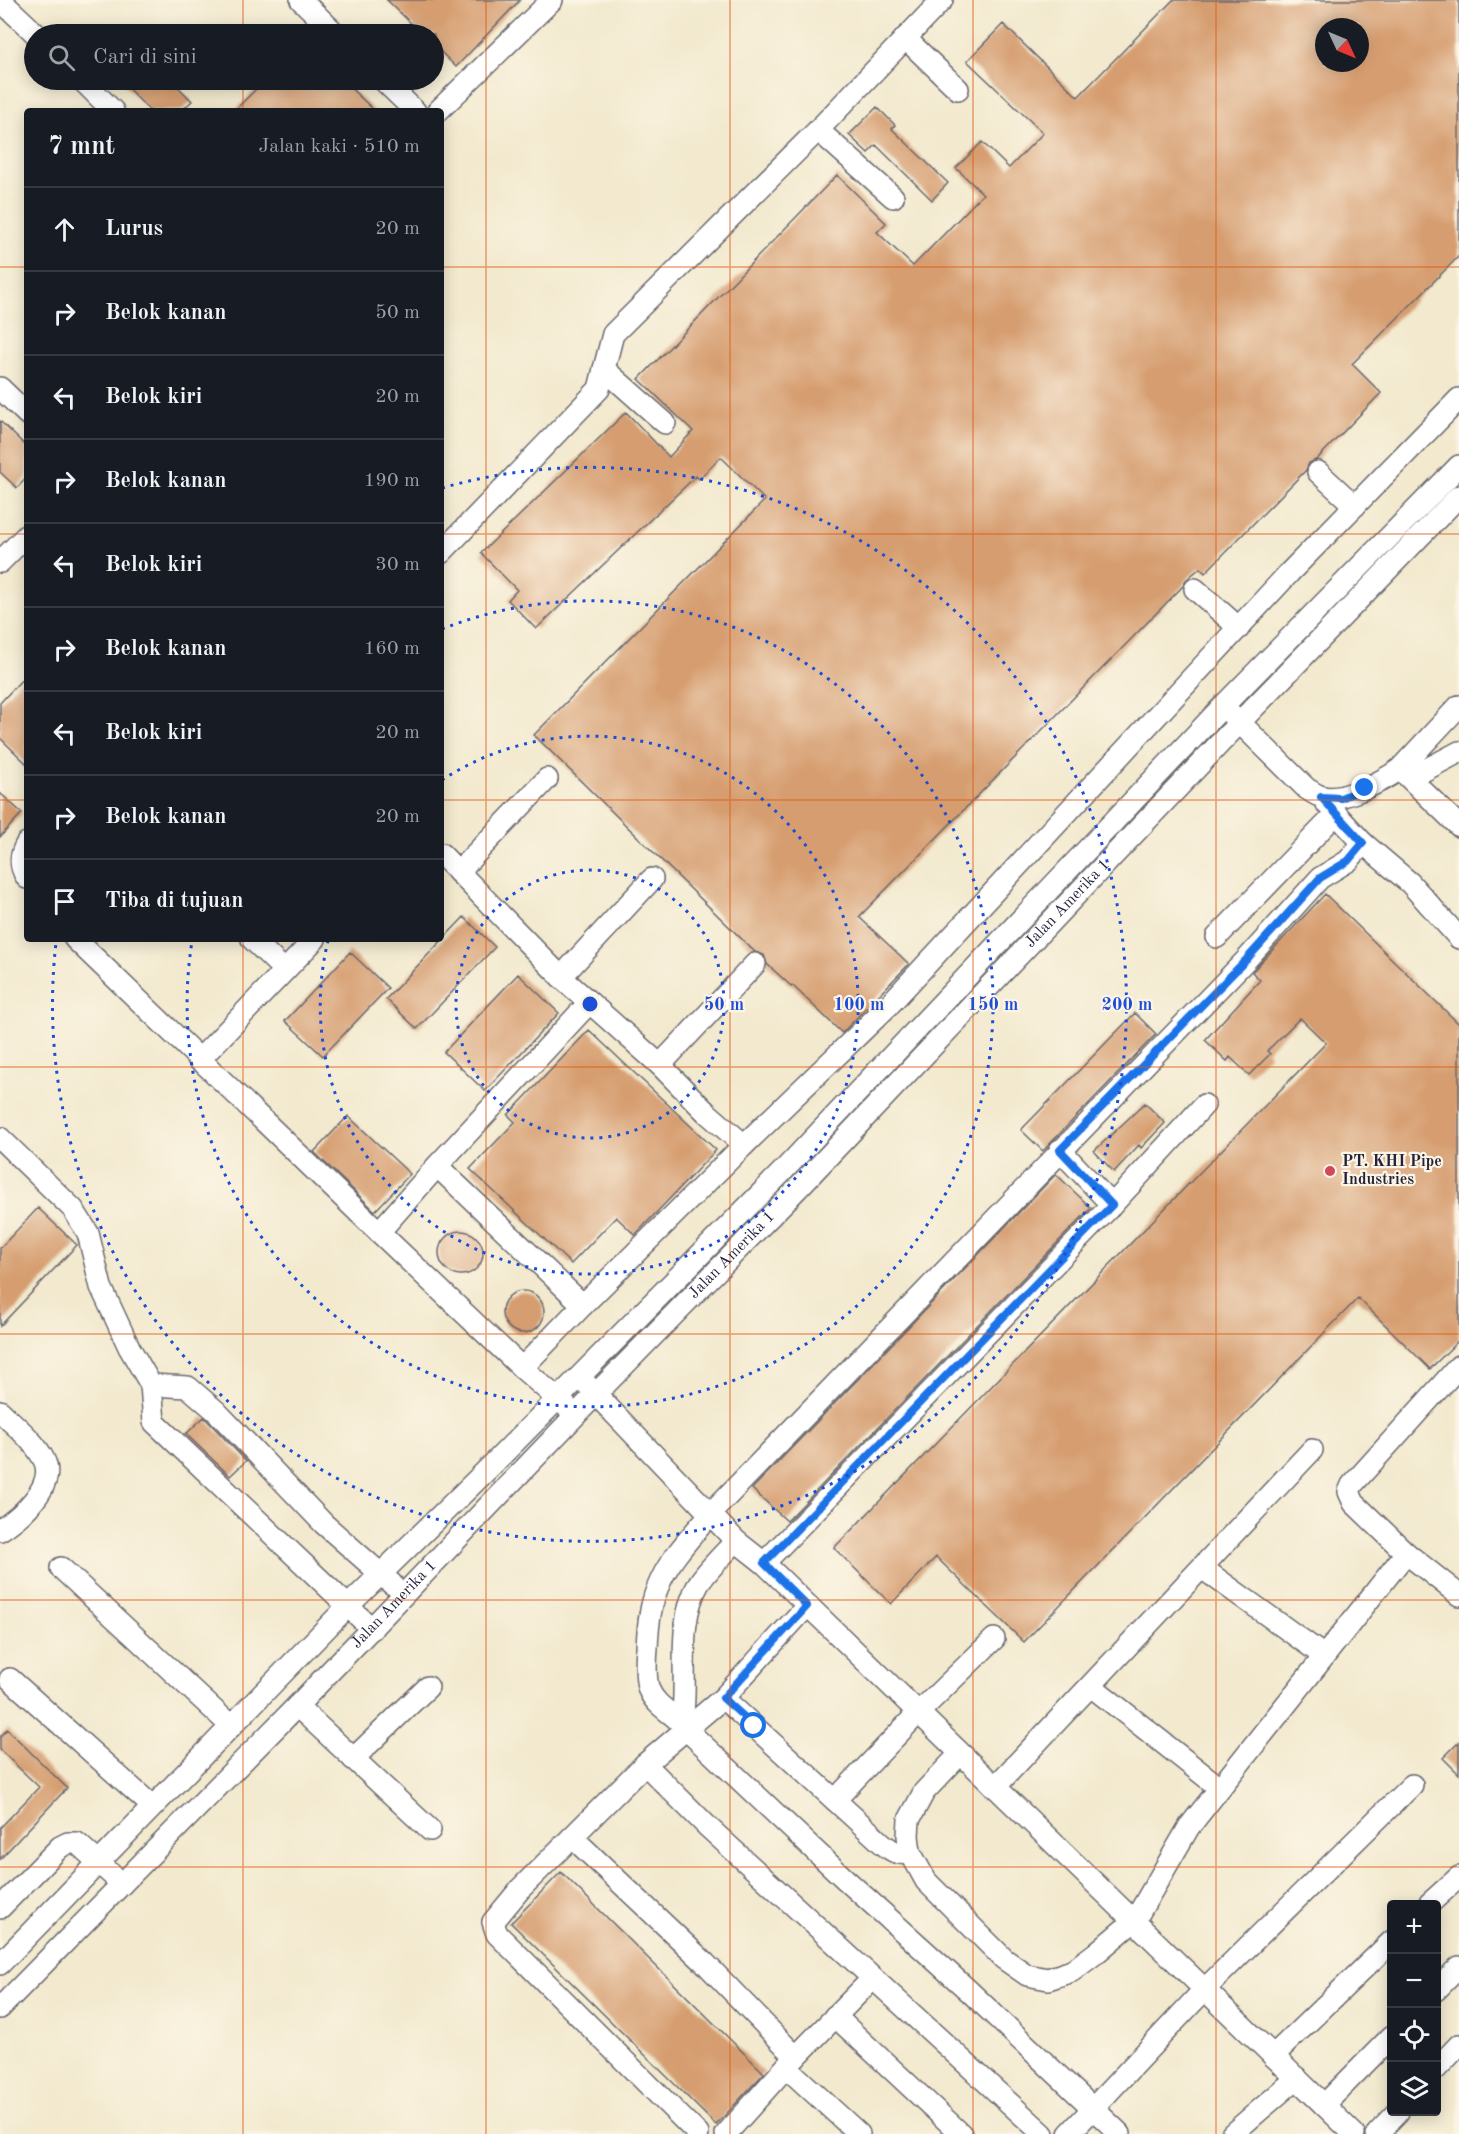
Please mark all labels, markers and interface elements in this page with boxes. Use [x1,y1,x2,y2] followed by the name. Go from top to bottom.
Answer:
[1315,18,1369,72] north arrow
[24,24,444,90] search box
[45,41,78,74] icon: search
[93,46,197,68] text: Cari di sini
[48,134,115,160] text: 7 mnt
[258,137,420,157] text: Jalan kaki · 510 m
[48,213,81,246] icon: ahead
[105,218,163,240] text: Lurus
[375,219,420,239] text: 20 m
[48,297,81,330] icon: right
[105,302,227,324] text: Belok kanan
[375,303,420,323] text: 50 m
[48,381,81,414] icon: left
[105,386,202,408] text: Belok kiri
[375,387,420,407] text: 20 m
[48,465,81,498] icon: right
[105,470,227,492] text: Belok kanan
[364,471,420,491] text: 190 m
[48,549,81,582] icon: left
[105,554,202,576] text: Belok kiri
[375,555,420,575] text: 30 m
[48,633,81,666] icon: right
[105,638,227,660] text: Belok kanan
[364,639,420,659] text: 160 m
[48,717,81,750] icon: left
[105,722,202,744] text: Belok kiri
[375,723,420,743] text: 20 m
[1351,774,1377,800] route end
[48,801,81,834] icon: right
[105,806,227,828] text: Belok kanan
[375,807,420,827] text: 20 m
[1022,856,1113,951] street label: Jalan Amerika 1
[48,885,81,918] icon: arrive
[105,890,243,912] text: Tiba di tujuan
[580,994,600,1014] centre of rings
[704,996,744,1014] text: 50 m
[834,996,884,1014] text: 100 m
[968,996,1018,1014] text: 150 m
[1102,996,1152,1014] text: 200 m
[1342,1154,1442,1188] place label: PT. KHI Pipe Industries
[1323,1164,1337,1178] marker: PT. KHI Pipe Industries
[686,1209,778,1302] street label: Jalan Amerika 1
[349,1558,440,1652] street label: Jalan Amerika 1
[740,1712,766,1738] route start
[1387,1900,1441,2116] map controls
[1387,1900,1441,1954] button: +
[1387,1954,1441,2008] button: −
[1387,2008,1441,2062] button: locate
[1387,2062,1441,2116] button: layers

